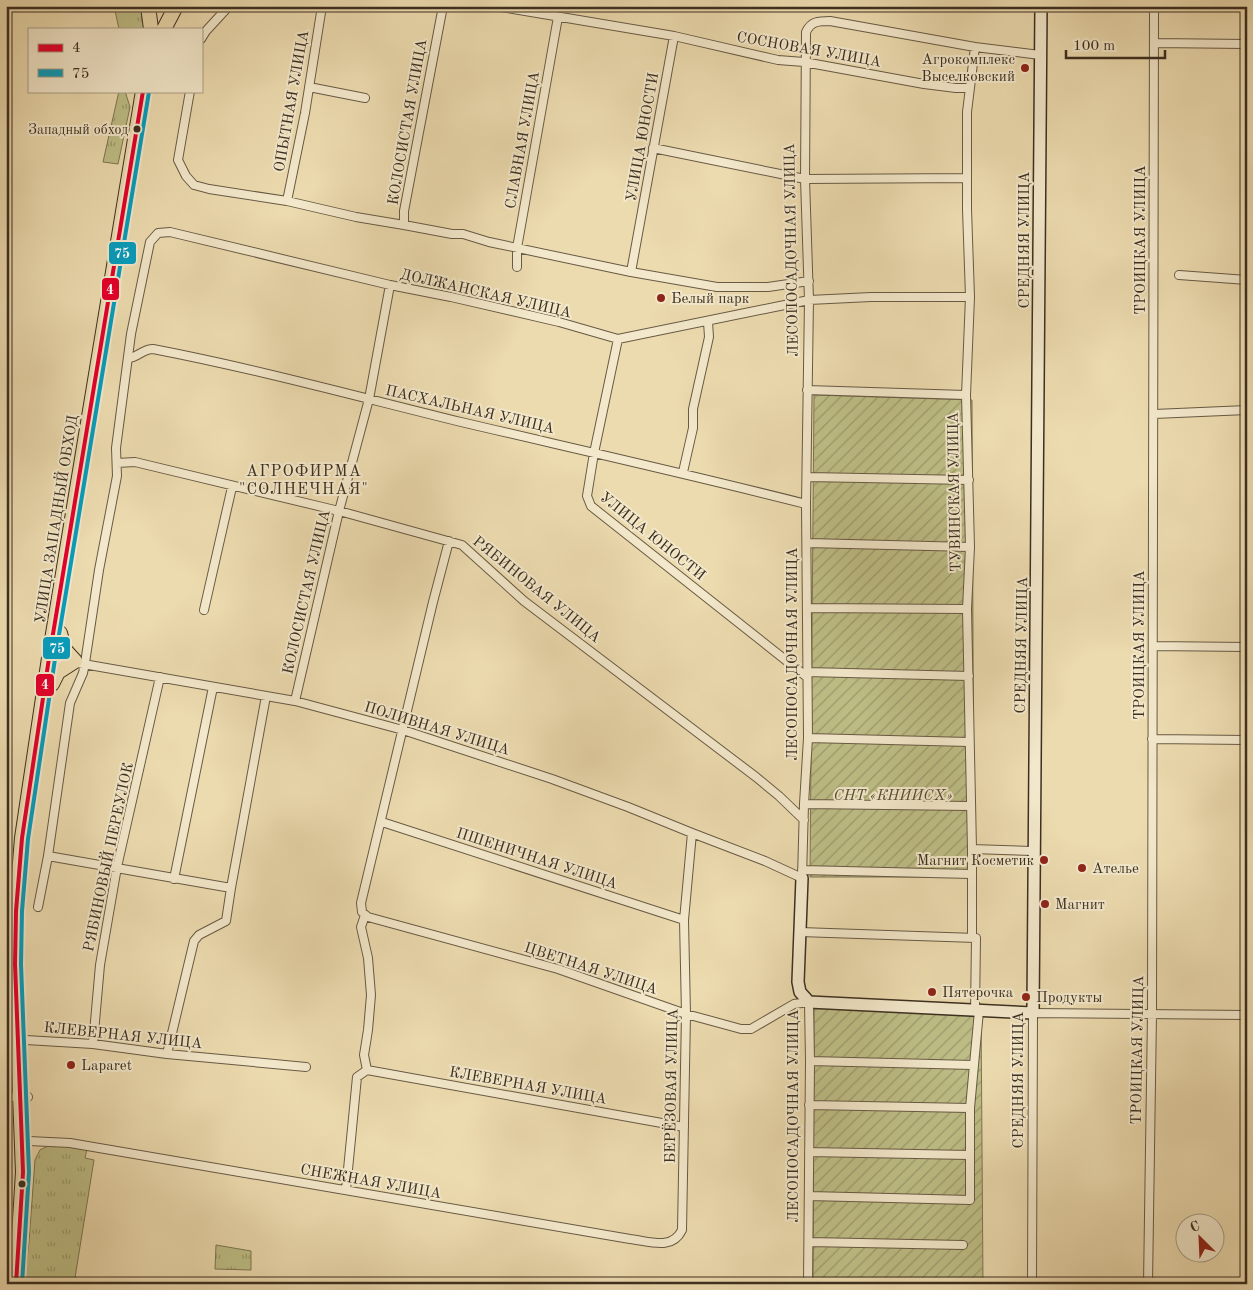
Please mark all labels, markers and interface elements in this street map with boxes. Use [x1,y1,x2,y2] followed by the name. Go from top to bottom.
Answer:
[28,28,202,92] legend
[1066,28,1164,60] scale bar
[273,29,312,173] street label: ОПЫТНАЯ УЛИЦА
[735,30,883,71] street label: СОСНОВАЯ УЛИЦА
[386,38,431,206] street label: КОЛОСИСТАЯ УЛИЦА
[1073,39,1115,54] text: 100 m
[72,41,81,56] text: 4
[921,53,1015,85] place label: Агрокомплекс Выселковский
[1019,62,1031,74] marker: Агрокомплекс Выселковский
[72,67,89,82] text: 75
[504,70,543,210] street label: СЛАВНАЯ УЛИЦА
[625,72,662,203] street label: УЛИЦА ЮНОСТИ
[28,123,128,137] place label: Западный обход
[132,124,142,134] marker: Западный обход
[783,142,802,357] street label: ЛЕСОПОСАДОЧНАЯ УЛИЦА
[1134,165,1149,315] street label: ТРОИЦКАЯ УЛИЦА
[1018,171,1033,309] street label: СРЕДНЯЯ УЛИЦА
[108,241,137,265] line badge: 75
[114,247,130,261] text: 75
[399,267,573,322] street label: ДОЛЖАНСКАЯ УЛИЦА
[101,277,120,301] line badge: 4
[106,283,114,297] text: 4
[655,292,667,304] marker: Белый парк
[671,292,750,307] place label: Белый парк
[384,384,556,437] street label: ПАСХАЛЬНАЯ УЛИЦА
[947,411,964,572] street label: ТУВИНСКАЯ УЛИЦА
[30,413,81,625] street label: УЛИЦА ЗАПАДНЫЙ ОБХОД
[239,464,369,498] district label: АГРОФИРМА "СОЛНЕЧНАЯ"
[597,490,708,584] street label: УЛИЦА ЮНОСТИ
[281,508,334,676] street label: КОЛОСИСТАЯ УЛИЦА
[469,534,603,647] street label: РЯБИНОВАЯ УЛИЦА
[786,547,801,761] street label: ЛЕСОПОСАДОЧНАЯ УЛИЦА
[1133,570,1148,720] street label: ТРОИЦКАЯ УЛИЦА
[1014,576,1031,714] street label: СРЕДНЯЯ УЛИЦА
[42,636,71,660] line badge: 75
[49,642,65,656] text: 75
[35,673,55,697] line badge: 4
[41,678,49,692] text: 4
[362,700,512,759] street label: ПОЛИВНАЯ УЛИЦА
[78,760,137,953] street label: РЯБИНОВЫЙ ПЕРЕУЛОК
[833,789,953,804] park label: СНТ «КНИИСХ»
[454,826,620,893] street label: ПШЕНИЧНАЯ УЛИЦА
[917,854,1034,869] place label: Магнит Косметик
[1038,854,1050,866] marker: Магнит Косметик
[1076,862,1088,874] marker: Ателье
[1092,862,1139,877] place label: Ателье
[1039,898,1051,910] marker: Магнит
[1055,898,1105,913] place label: Магнит
[522,941,659,998] street label: ЦВЕТНАЯ УЛИЦА
[1130,975,1147,1125] street label: ТРОИЦКАЯ УЛИЦА
[926,986,938,998] marker: Пятерочка
[942,986,1014,1001] place label: Пятерочка
[1020,991,1032,1003] marker: Продукты
[1036,991,1103,1006] place label: Продукты
[661,1008,681,1164] street label: БЕРЁЗОВАЯ УЛИЦА
[787,1009,802,1223] street label: ЛЕСОПОСАДОЧНАЯ УЛИЦА
[1012,1011,1027,1149] street label: СРЕДНЯЯ УЛИЦА
[43,1021,203,1052] street label: КЛЕВЕРНАЯ УЛИЦА
[65,1059,77,1071] marker: Laparet
[81,1059,132,1074] place label: Laparet
[448,1065,608,1108] street label: КЛЕВЕРНАЯ УЛИЦА
[299,1163,443,1202] street label: СНЕЖНАЯ УЛИЦА
[17,1179,27,1189] unlabelled marker
[1176,1212,1226,1262] north arrow
[1188,1219,1202,1235] text: С

